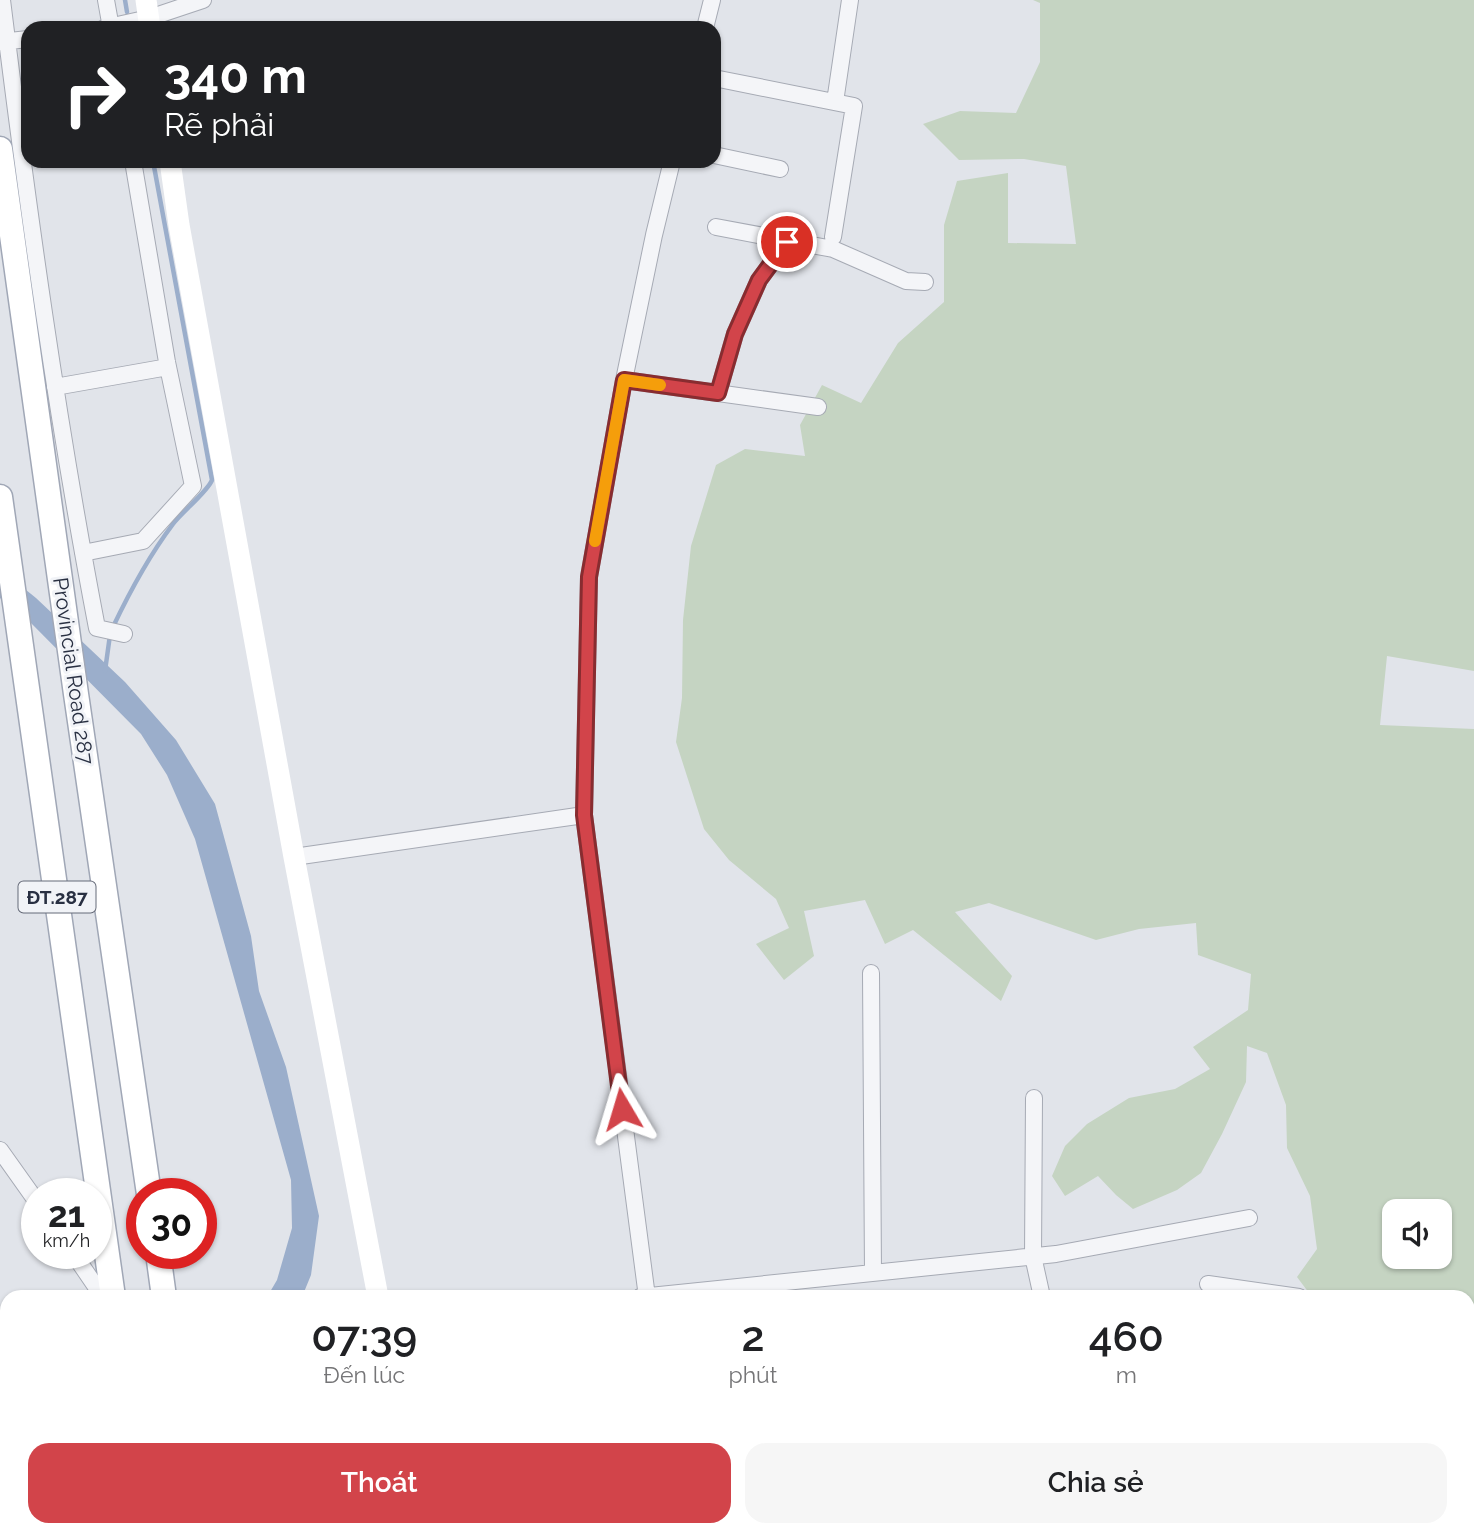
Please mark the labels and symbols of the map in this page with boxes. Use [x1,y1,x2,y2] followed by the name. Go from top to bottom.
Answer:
[757,212,817,272] pin
[48,576,99,767] street label: Provincial Road 287
[18,882,96,912] road number: ĐT.287
[585,1072,659,1146] position arrow
[126,1178,217,1269] speed limit sign: 30

